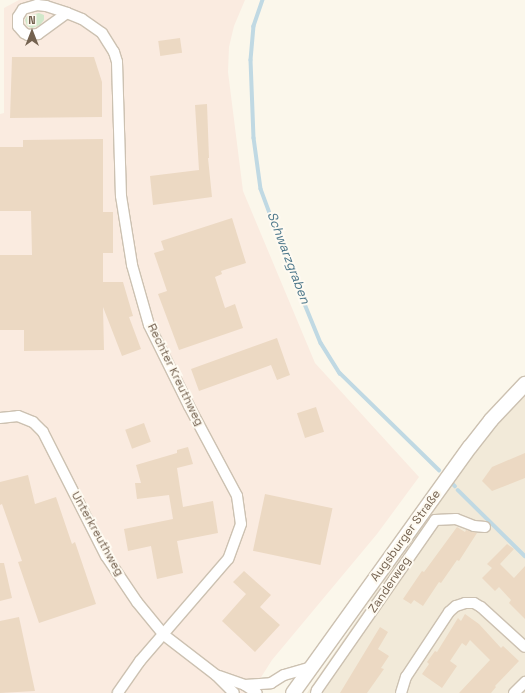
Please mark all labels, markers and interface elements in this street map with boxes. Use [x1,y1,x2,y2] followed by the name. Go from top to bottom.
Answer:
[12,12,52,52] north arrow
[28,13,36,27] text: N
[263,210,313,306] water label: Schwarzgraben
[144,321,206,429] street label: Rechter Kreuthweg
[368,487,444,585] street label: Augsburger Straße
[68,489,126,579] street label: Unterkreuthweg
[366,554,414,616] street label: Zanderweg

